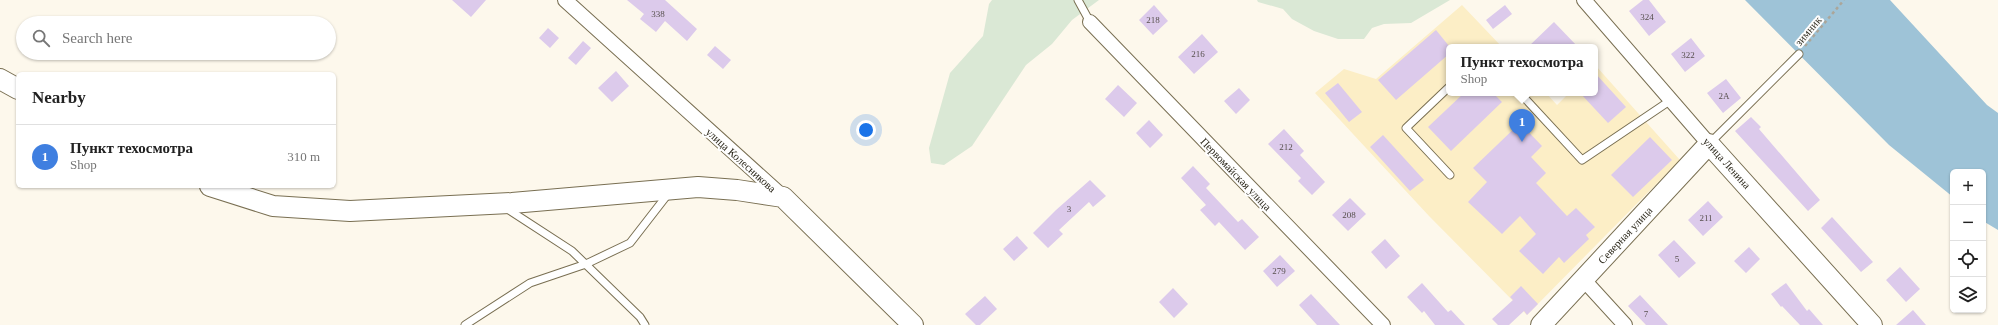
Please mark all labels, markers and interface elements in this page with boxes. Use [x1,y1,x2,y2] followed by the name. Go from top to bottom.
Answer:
[651,9,665,19] house number: 338
[1640,12,1654,22] house number: 324
[1792,13,1824,48] street label: зимник
[1146,15,1160,25] house number: 218
[16,16,336,60] search box
[30,27,52,49] icon: search
[62,30,132,46] text: Search here
[1446,44,1598,96] popup
[1191,49,1205,59] house number: 216
[1681,50,1695,60] house number: 322
[1460,54,1584,70] text: Пункт техосмотра
[1460,71,1487,86] text: Shop
[32,88,86,107] text: Nearby
[1719,91,1730,101] house number: 2А
[1509,109,1535,142] pin: 1
[856,120,876,140] your location
[704,126,778,195] street label: улица Колесникова
[1198,135,1274,213] street label: Первомайская улица
[1701,135,1753,191] street label: улица Ленина
[70,140,193,156] text: Пункт техосмотра
[1279,142,1293,152] house number: 212
[42,149,48,164] text: 1
[287,149,320,164] text: 310 m
[70,157,97,172] text: Shop
[1950,169,1986,313] map controls
[1950,169,1986,205] button: +
[1067,204,1072,214] house number: 3
[1596,204,1655,266] street label: Северная улица
[1950,205,1986,241] button: −
[1342,210,1356,220] house number: 208
[1699,213,1713,223] house number: 211
[1950,241,1986,277] button: locate
[1675,254,1680,264] house number: 5
[1272,266,1286,276] house number: 279
[1950,277,1986,313] button: layers
[1644,309,1649,319] house number: 7

